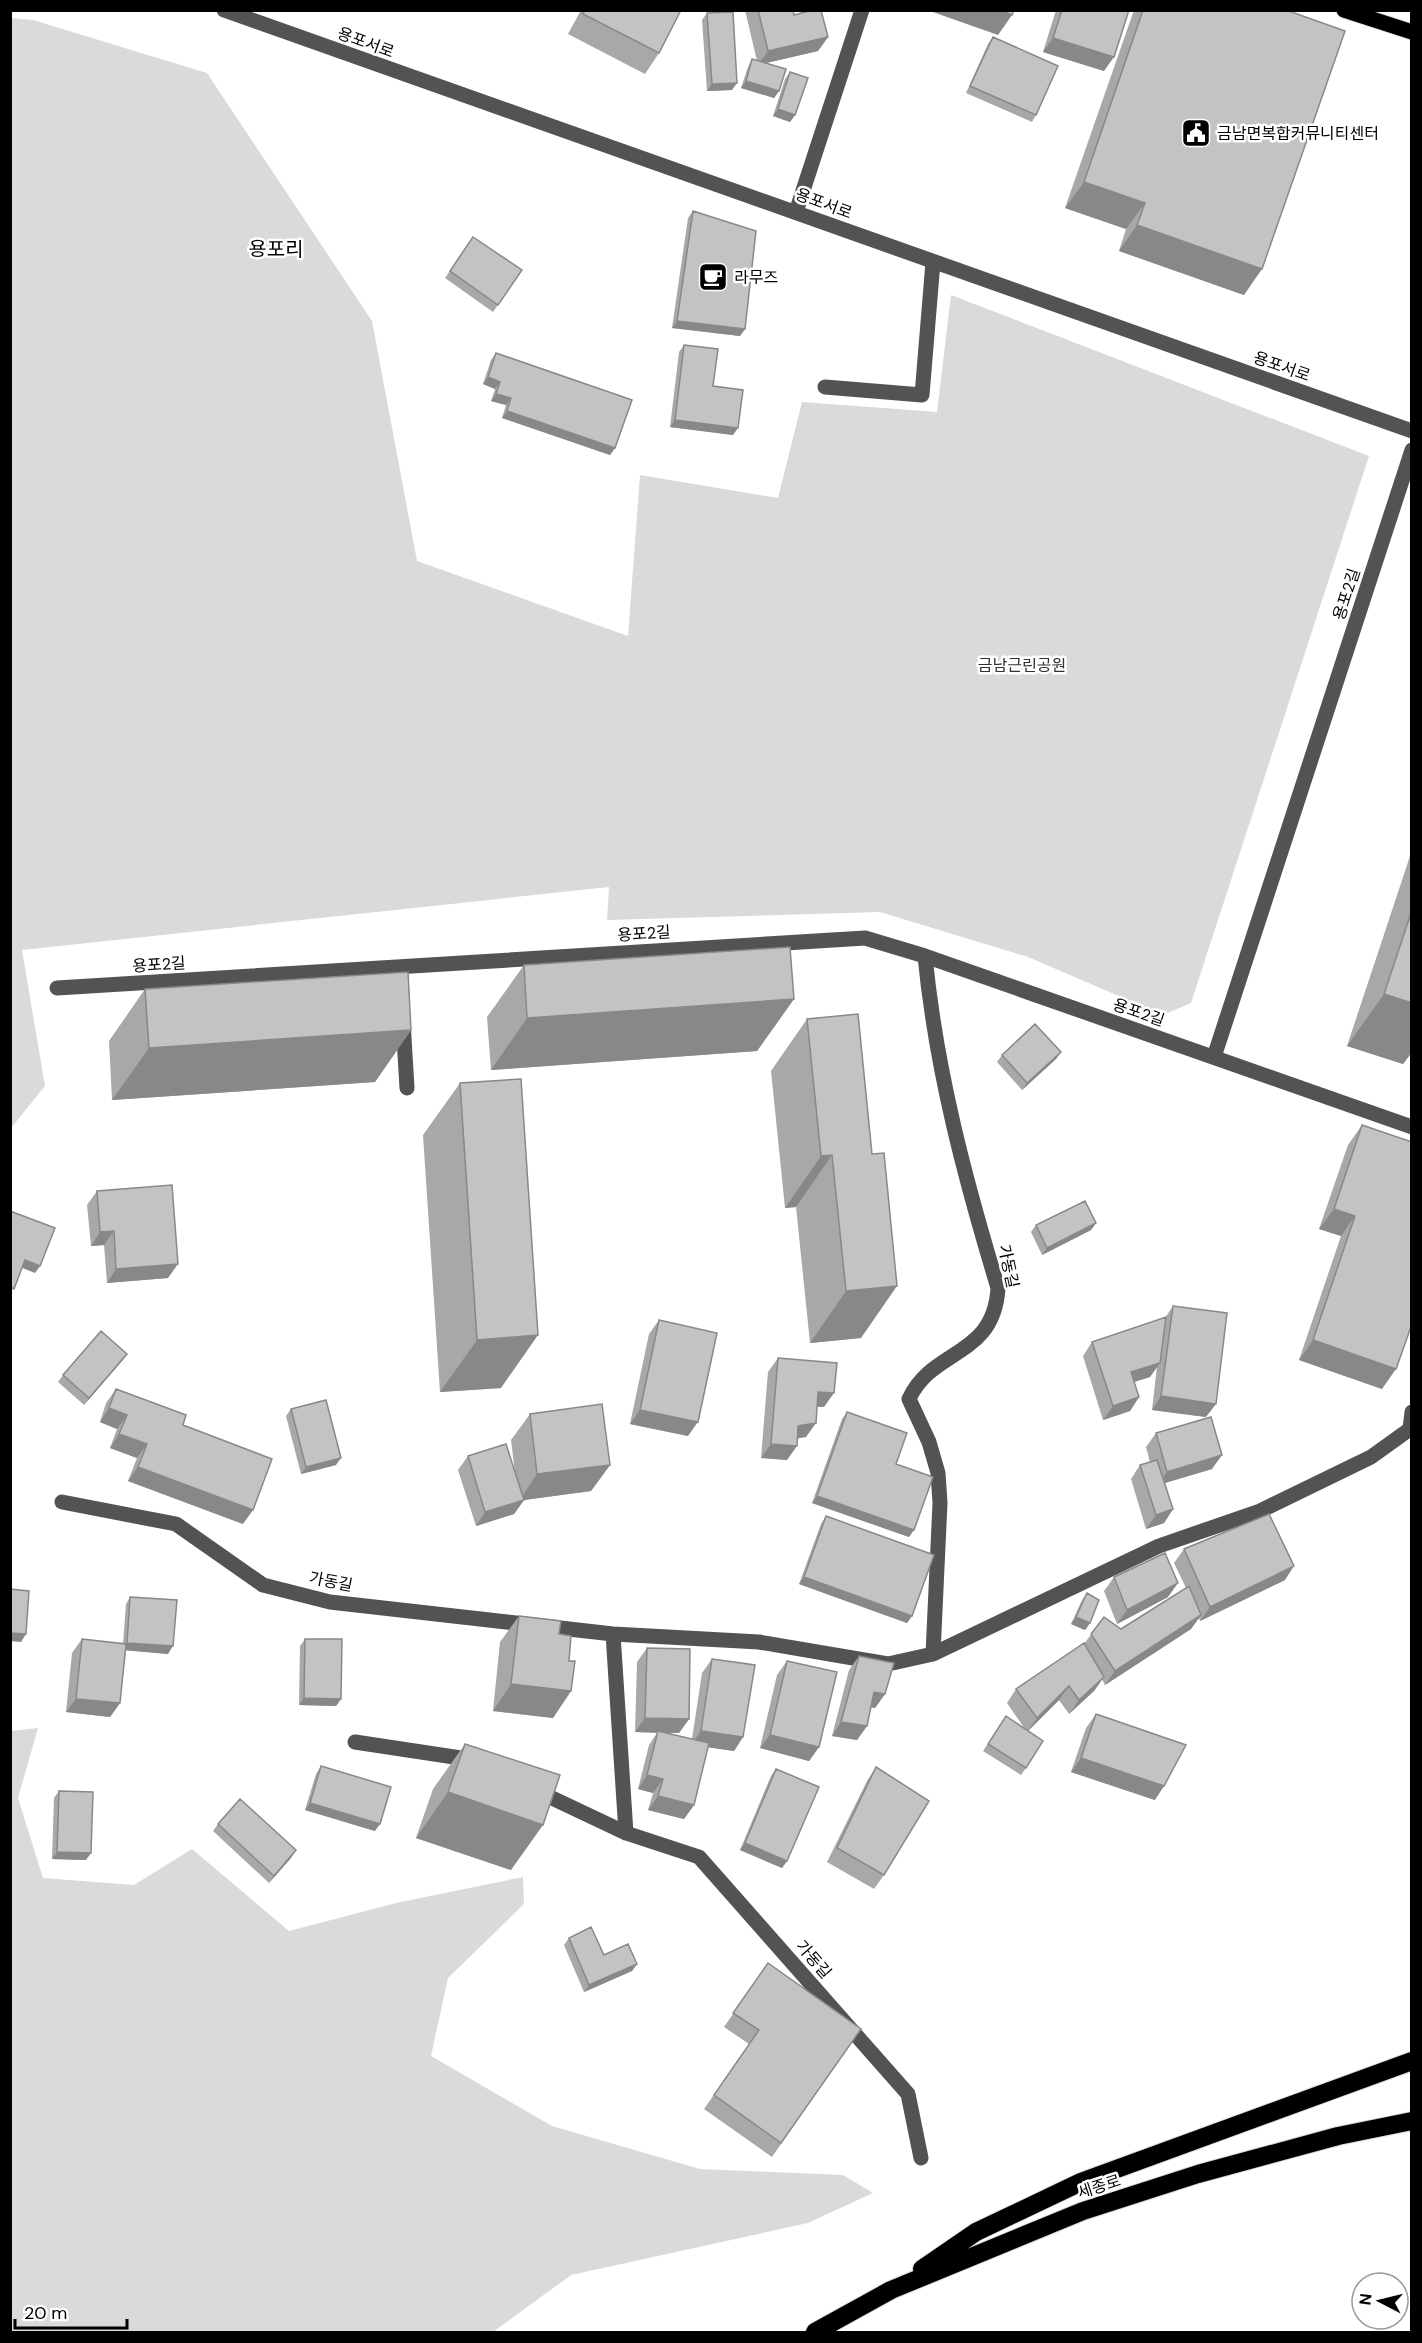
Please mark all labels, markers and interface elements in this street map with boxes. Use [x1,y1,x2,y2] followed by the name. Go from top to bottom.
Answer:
[335,23,397,62] street label: 용포서로
[1180,117,1212,149] public building icon: 금남면복합커뮤니티센터
[1217,123,1379,144] place label: 금남면복합커뮤니티센터
[793,184,855,223] street label: 용포서로
[248,236,304,262] district label: 용포리
[697,261,729,293] cafe icon: 라무즈
[734,267,778,288] place label: 라무즈
[1251,347,1313,386] street label: 용포서로
[1328,566,1365,623] street label: 용포2길
[978,655,1066,676] park label: 금남근린공원
[617,921,671,946] street label: 용포2길
[132,952,186,977] street label: 용포2길
[1110,994,1167,1031] street label: 용포2길
[994,1242,1023,1290] street label: 가동길
[307,1567,355,1596] street label: 가동길
[791,1936,836,1983] street label: 가동길
[1075,2170,1124,2203] street label: 세종로
[1350,2271,1410,2331] north arrow
[15,2292,128,2330] scale bar
[1354,2292,1377,2306] text: N
[24,2301,67,2325] text: 20 m

